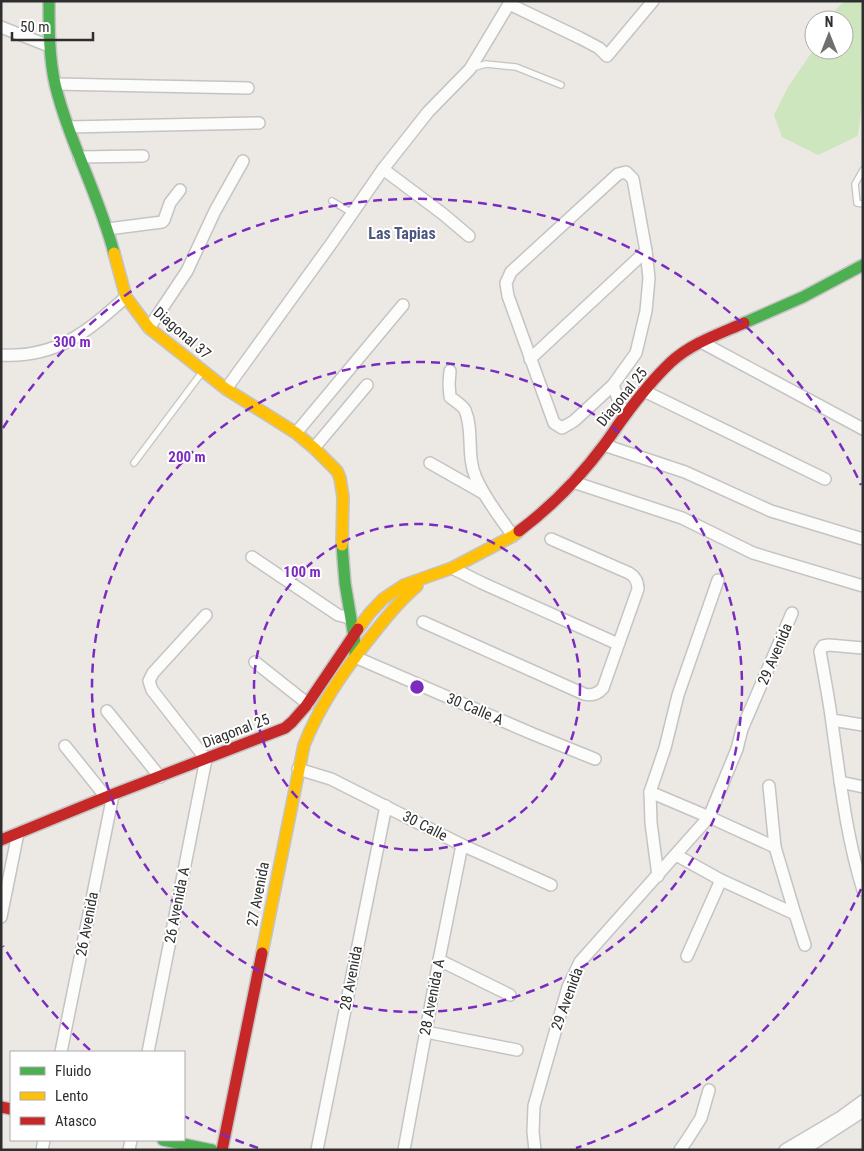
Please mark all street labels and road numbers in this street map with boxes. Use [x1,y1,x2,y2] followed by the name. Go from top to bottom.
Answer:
[150,303,214,363] street label: Diagonal 37
[593,364,651,430] street label: Diagonal 25
[754,620,796,688] street label: 29 Avenida
[444,689,506,729] street label: 30 Calle A
[200,710,272,752] street label: Diagonal 25
[400,807,450,845] street label: 30 Calle
[243,860,273,928] street label: 27 Avenida
[161,865,193,945] street label: 26 Avenida A
[72,890,102,958] street label: 26 Avenida
[336,944,366,1012] street label: 28 Avenida
[416,957,448,1037] street label: 28 Avenida A
[547,965,587,1033] street label: 29 Avenida

